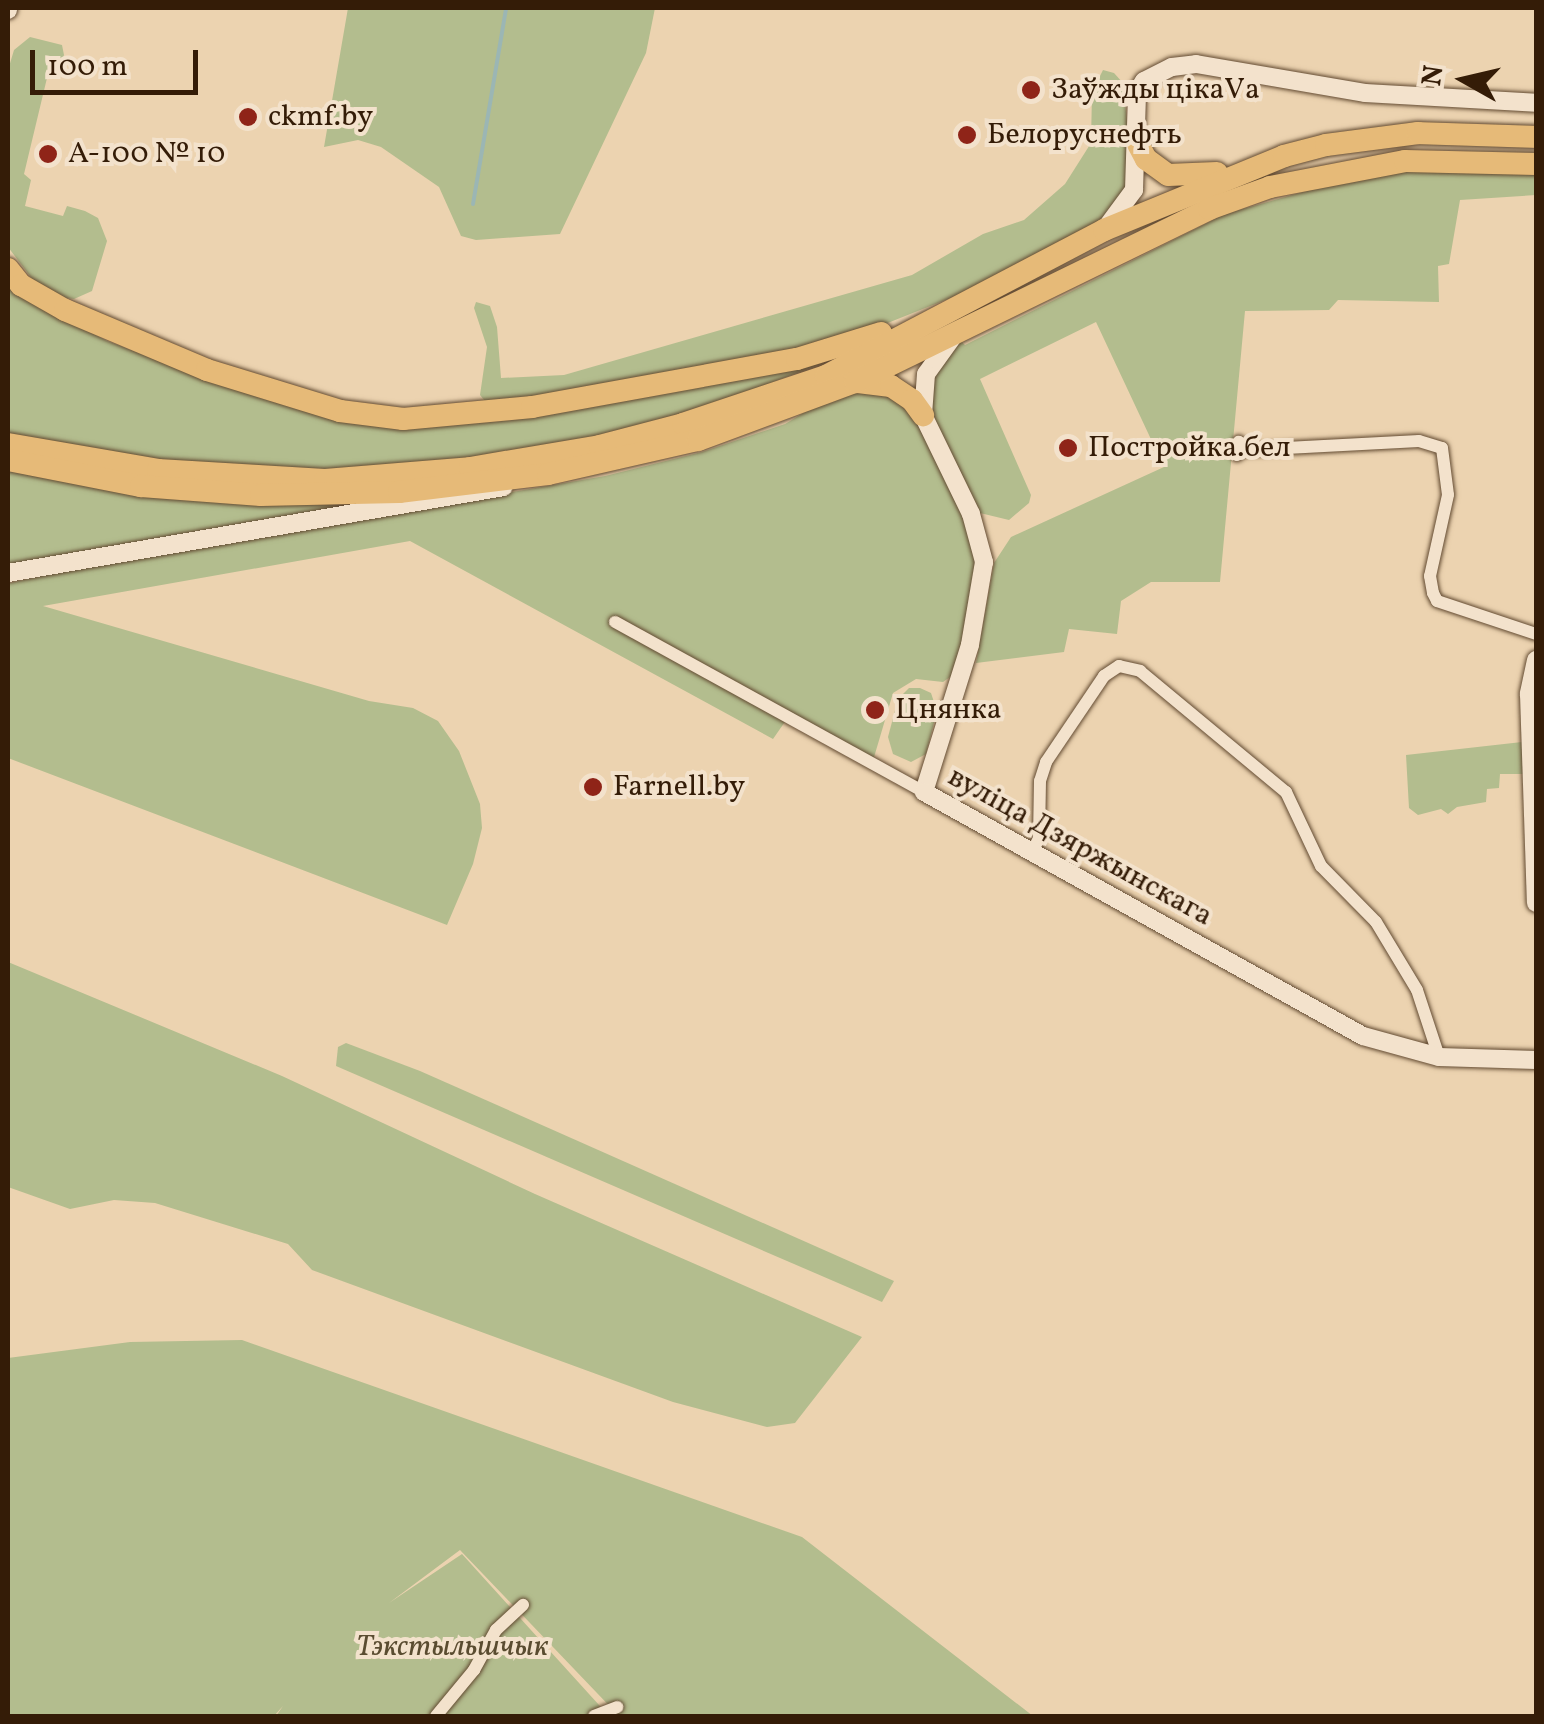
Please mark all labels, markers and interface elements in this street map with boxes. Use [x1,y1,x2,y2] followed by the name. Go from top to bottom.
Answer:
[35,30,202,92] scale bar
[1414,30,1514,130] north arrow
[47,46,128,88] text: 100 m
[1413,63,1455,89] text: N
[1051,72,1260,108] place label: Заўжды цікаVа
[1020,79,1042,101] marker: Заўжды цікаVа
[268,99,373,135] place label: ckmf.by
[237,106,259,128] marker: ckmf.by
[987,117,1182,153] place label: Белоруснефть
[956,124,978,146] marker: Белоруснефть
[68,136,225,172] place label: А-100 № 10
[37,143,59,165] marker: А-100 № 10
[1088,430,1291,466] place label: Постройка.бел
[1057,437,1079,459] marker: Постройка.бел
[895,692,1002,728] place label: Цнянка
[864,699,886,721] marker: Цнянка
[941,759,1219,935] street label: вуліца Дзяржынскага
[613,769,745,805] place label: Farnell.by
[582,776,604,798] marker: Farnell.by
[356,1629,548,1665] park label: Тэкстыльшчык

